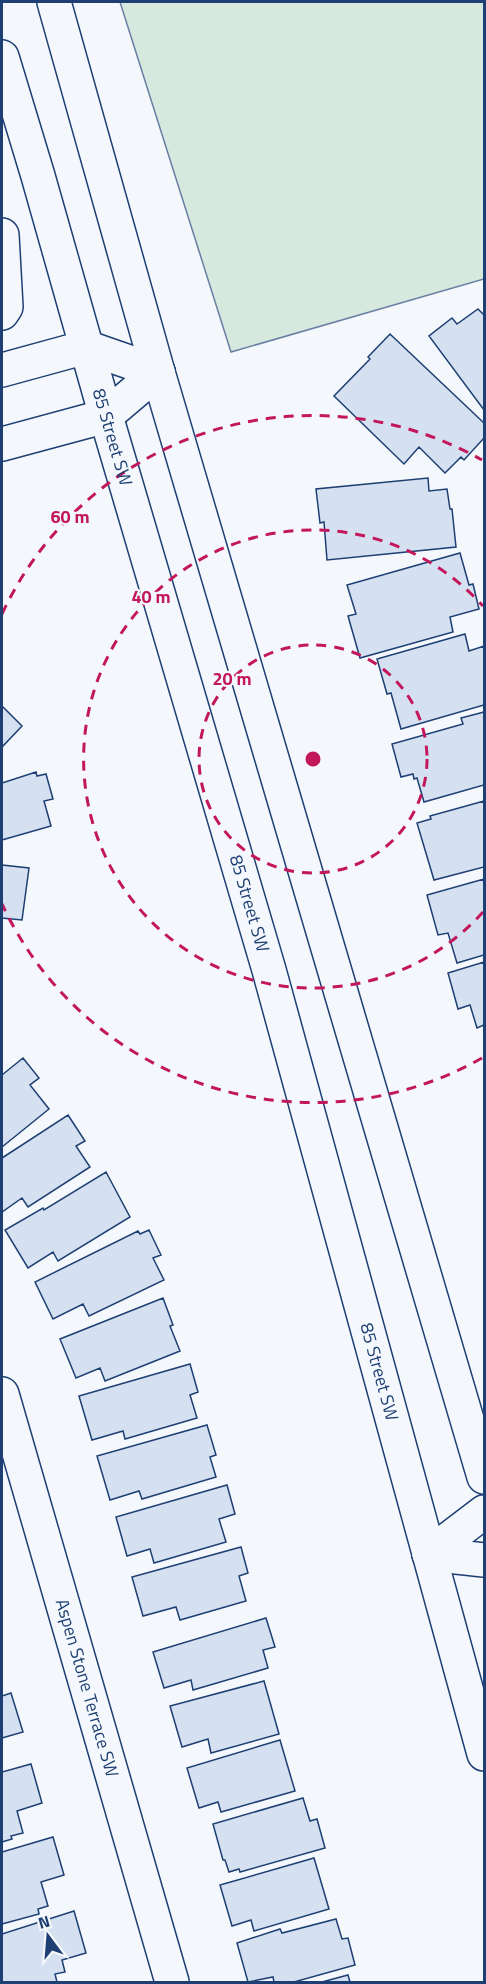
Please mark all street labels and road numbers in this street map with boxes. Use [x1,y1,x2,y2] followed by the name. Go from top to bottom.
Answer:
[86,385,140,489] street label: 85 Street SW
[223,851,277,955] street label: 85 Street SW
[353,1320,406,1424] street label: 85 Street SW
[49,1595,126,1780] street label: Aspen Stone Terrace SW

